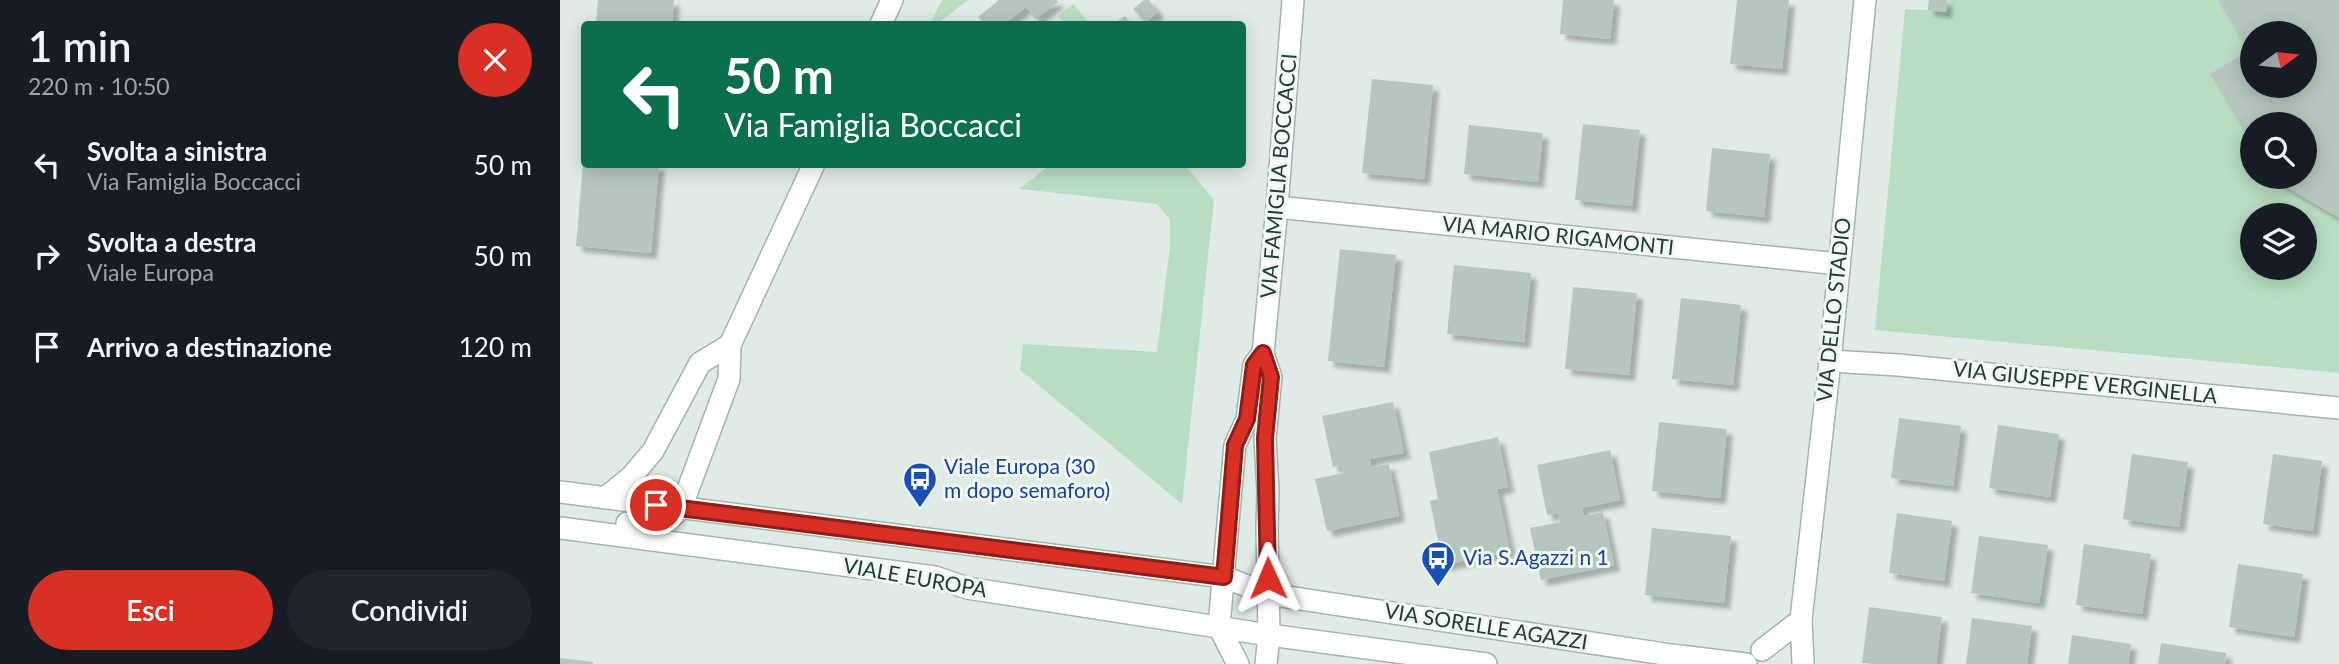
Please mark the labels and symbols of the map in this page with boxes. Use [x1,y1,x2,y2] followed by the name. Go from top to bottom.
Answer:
[2240,21,2317,98] north arrow
[1254,52,1301,299] street label: VIA FAMIGLIA BOCCACCI
[1441,210,1675,259] street label: VIA MARIO RIGAMONTI
[1810,216,1855,403] street label: VIA DELLO STADIO
[1952,355,2219,408] street label: VIA GIUSEPPE VERGINELLA
[944,453,1110,502] place label: Viale Europa (30 m dopo semaforo)
[901,460,939,509] bus stop icon: Viale Europa (30 m dopo semaforo)
[626,475,686,535] pin
[1419,539,1457,588] bus stop icon: Via S.Agazzi n 1
[1231,541,1305,615] position arrow
[1463,544,1609,569] place label: Via S.Agazzi n 1
[841,552,990,602] street label: VIALE EUROPA
[1383,597,1590,654] street label: VIA SORELLE AGAZZI

